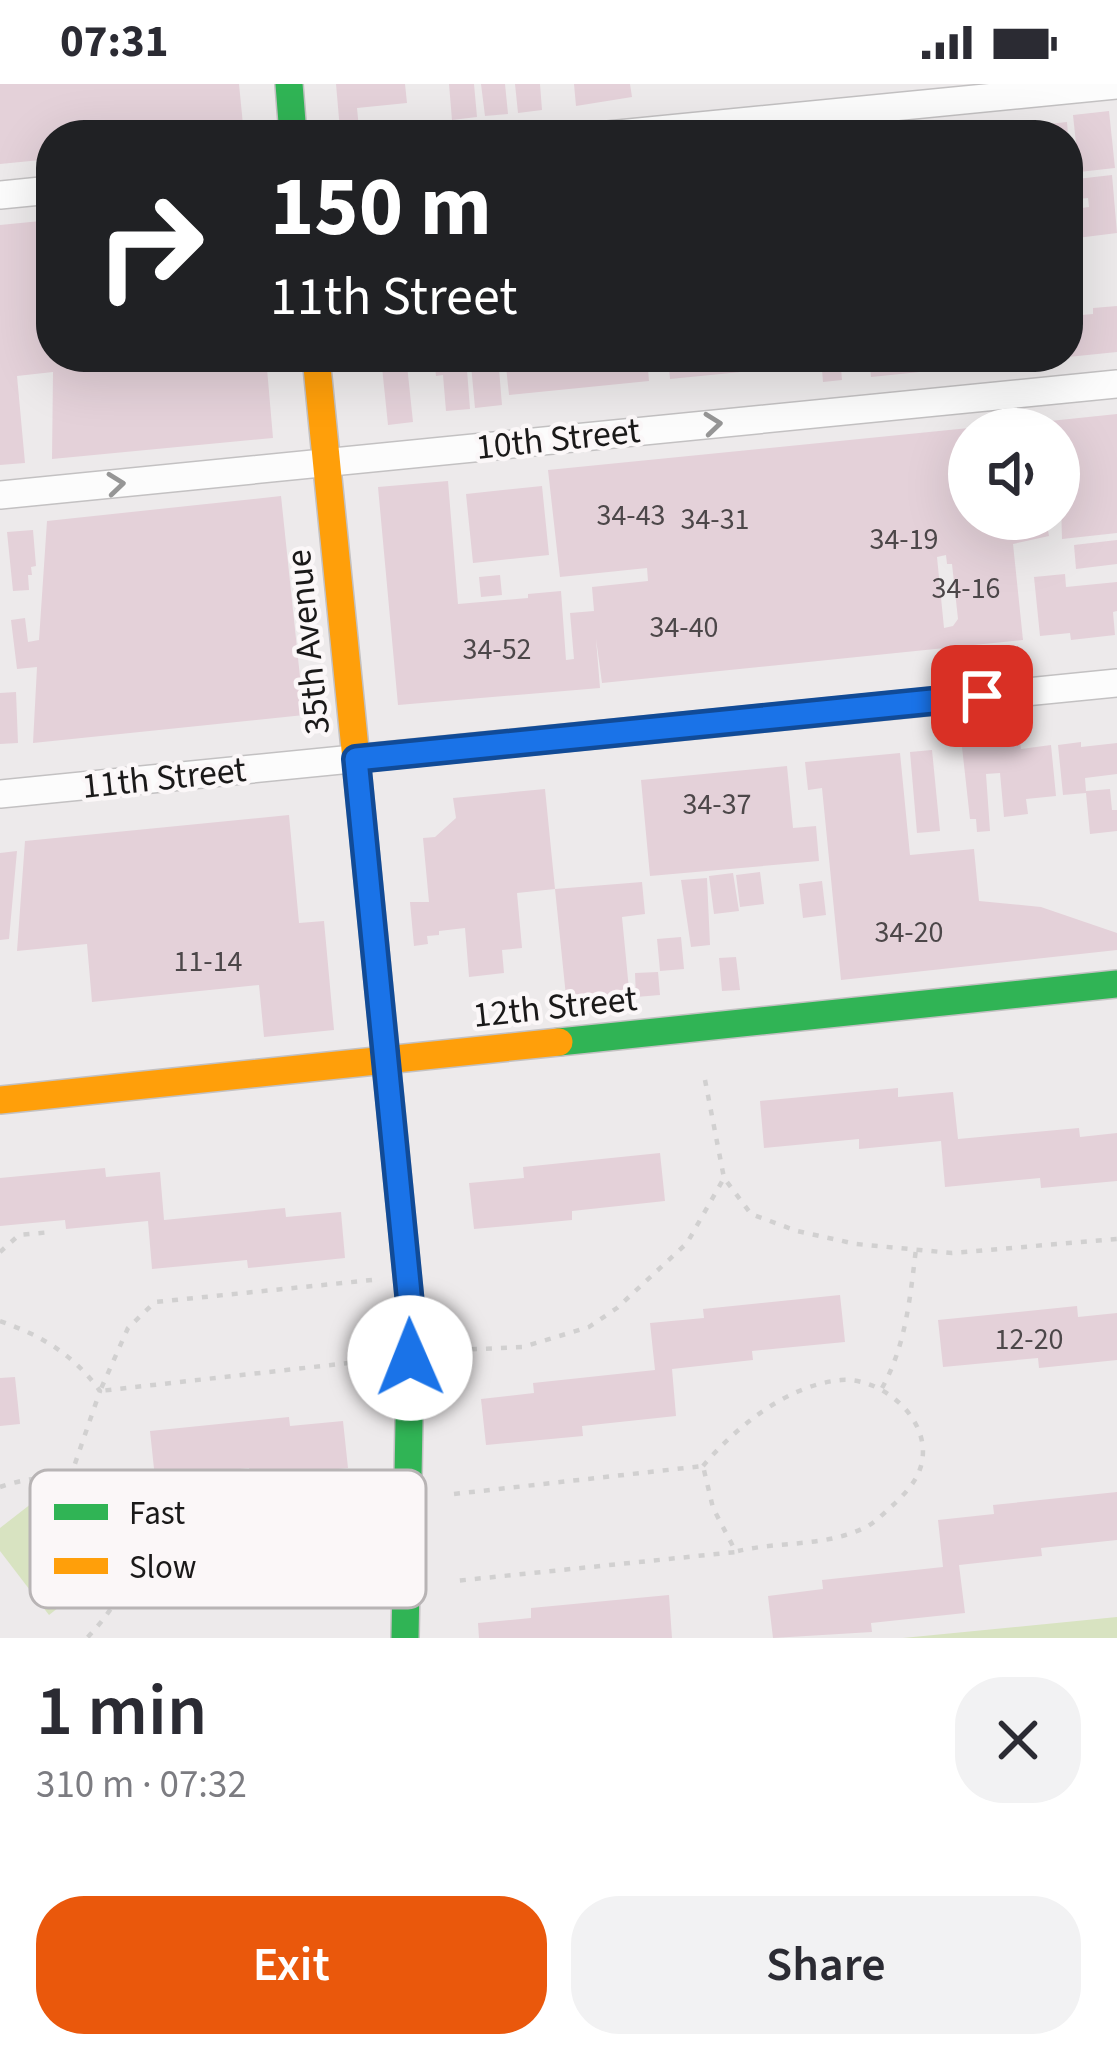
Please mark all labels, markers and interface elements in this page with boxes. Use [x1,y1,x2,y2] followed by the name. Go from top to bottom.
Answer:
[60,10,169,74] text: 07:31
[270,148,492,268] text: 150 m
[72,168,228,324] icon: right
[270,259,517,336] text: 11th Street
[473,405,643,473] street label: 10th Street
[948,408,1080,540] map controls
[948,408,1080,540] button: sound
[704,412,723,437] one-way arrow
[107,472,126,497] one-way arrow
[597,494,665,537] house number: 34-43
[681,498,749,541] house number: 34-31
[870,518,938,561] house number: 34-19
[273,547,343,737] street label: 35th Avenue
[932,567,1000,610] house number: 34-16
[650,606,718,649] house number: 34-40
[463,628,531,671] house number: 34-52
[931,645,1033,747] pin
[949,663,1015,729] icon: arrive
[79,744,249,812] street label: 11th Street
[683,783,751,826] house number: 34-37
[875,911,943,954] house number: 34-20
[174,940,243,983] house number: 11-14
[470,973,640,1041] street label: 12th Street
[347,1295,473,1421] position arrow
[995,1318,1063,1361] house number: 12-20
[30,1470,426,1608] legend
[129,1490,185,1537] text: Fast
[129,1544,197,1591] text: Slow
[36,1660,207,1763] text: 1 min
[955,1677,1081,1803] button: close
[36,1757,247,1813] text: 310 m · 07:32
[36,1896,547,2034] button: Exit
[571,1896,1081,2034] button: Share

